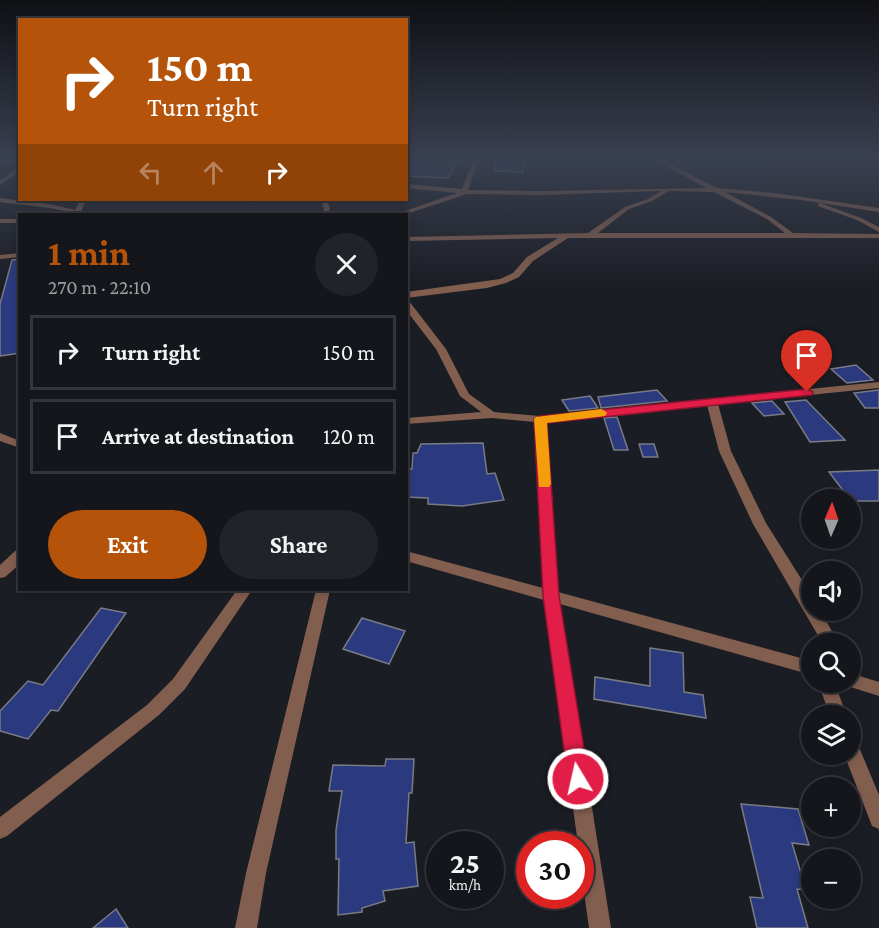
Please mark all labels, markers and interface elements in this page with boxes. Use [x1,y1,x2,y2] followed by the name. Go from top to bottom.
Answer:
[48,42,126,120] icon: right
[147,43,252,90] text: 150 m
[147,92,258,122] text: Turn right
[134,156,167,189] icon: left
[197,156,230,189] icon: ahead
[260,156,293,189] icon: right
[48,233,130,273] text: 1 min
[315,233,378,296] button: close
[48,276,151,298] text: 270 m · 22:10
[781,330,832,392] pin
[51,336,84,369] icon: right
[790,339,823,372] icon: arrive
[102,340,200,365] text: Turn right
[323,340,375,365] text: 150 m
[51,420,84,453] icon: arrive
[102,424,294,449] text: Arrive at destination
[323,424,375,449] text: 120 m
[801,489,861,549] north arrow
[801,489,861,909] map controls
[48,510,207,579] button: Exit
[219,510,378,579] button: Share
[801,561,861,621] button: sound
[801,633,861,693] button: search
[801,705,861,765] button: layers
[546,747,610,811] position arrow
[801,777,861,837] button: +
[516,831,594,909] speed limit sign: 30
[450,846,480,879] text: 25
[801,849,861,909] button: −
[449,877,481,893] text: km/h

